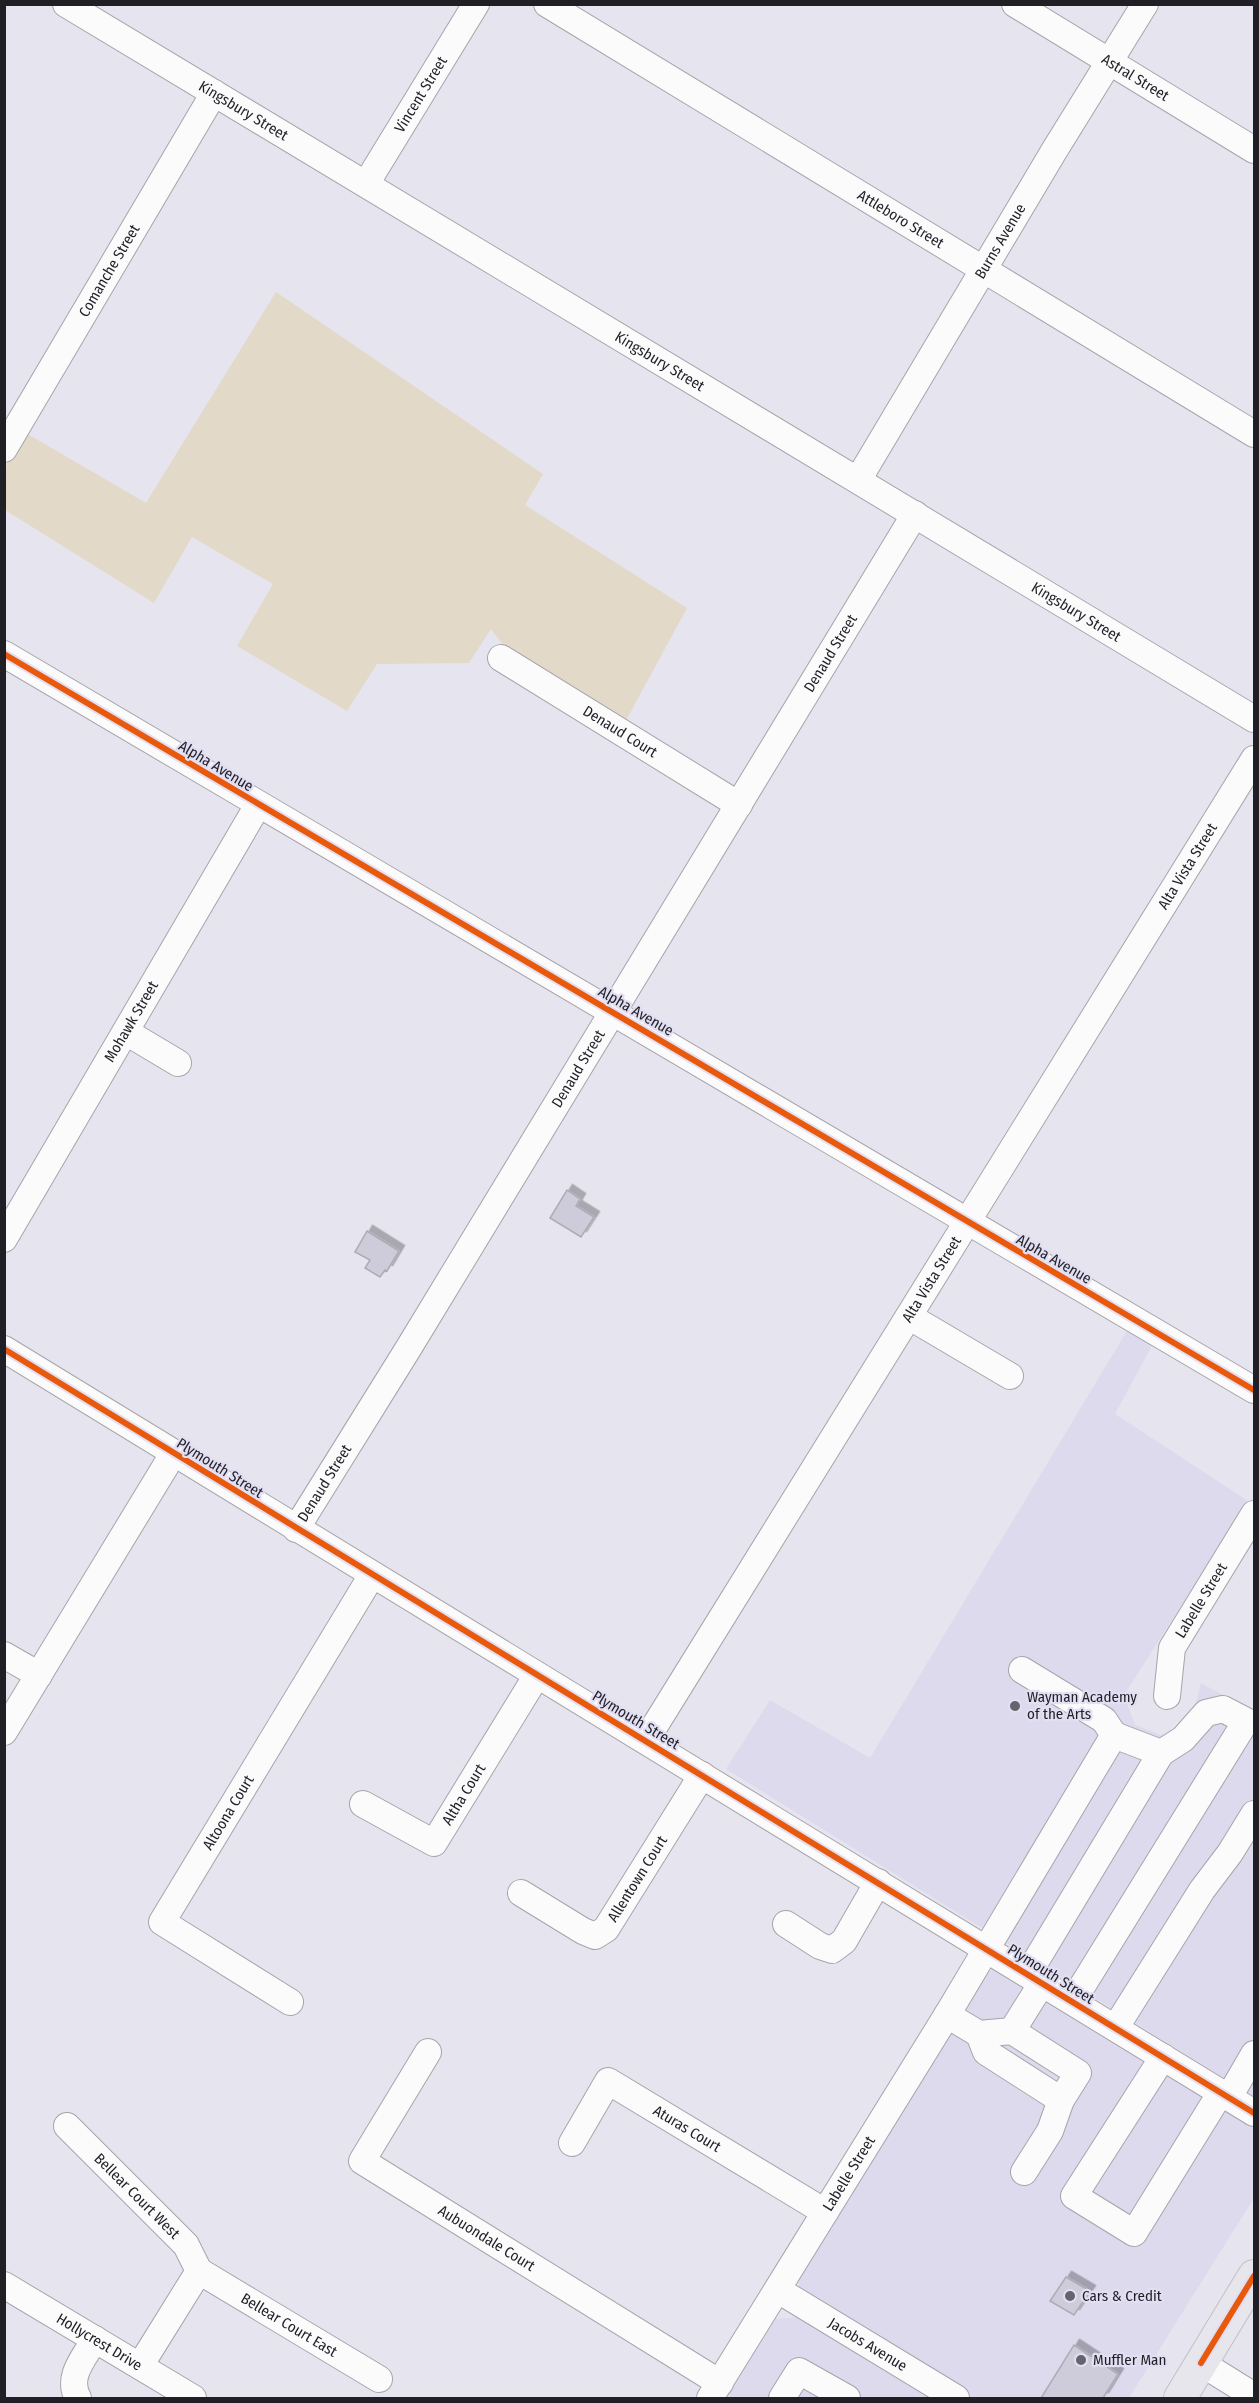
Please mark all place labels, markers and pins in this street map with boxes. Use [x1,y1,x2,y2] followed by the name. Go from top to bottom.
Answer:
[1027,1688,1137,1723] place label: Wayman Academy of the Arts
[1008,1699,1022,1713] marker: Wayman Academy of the Arts
[1082,2287,1162,2305] place label: Cars & Credit
[1063,2289,1077,2303] marker: Cars & Credit
[1093,2351,1166,2369] place label: Muffler Man
[1074,2353,1088,2367] marker: Muffler Man

